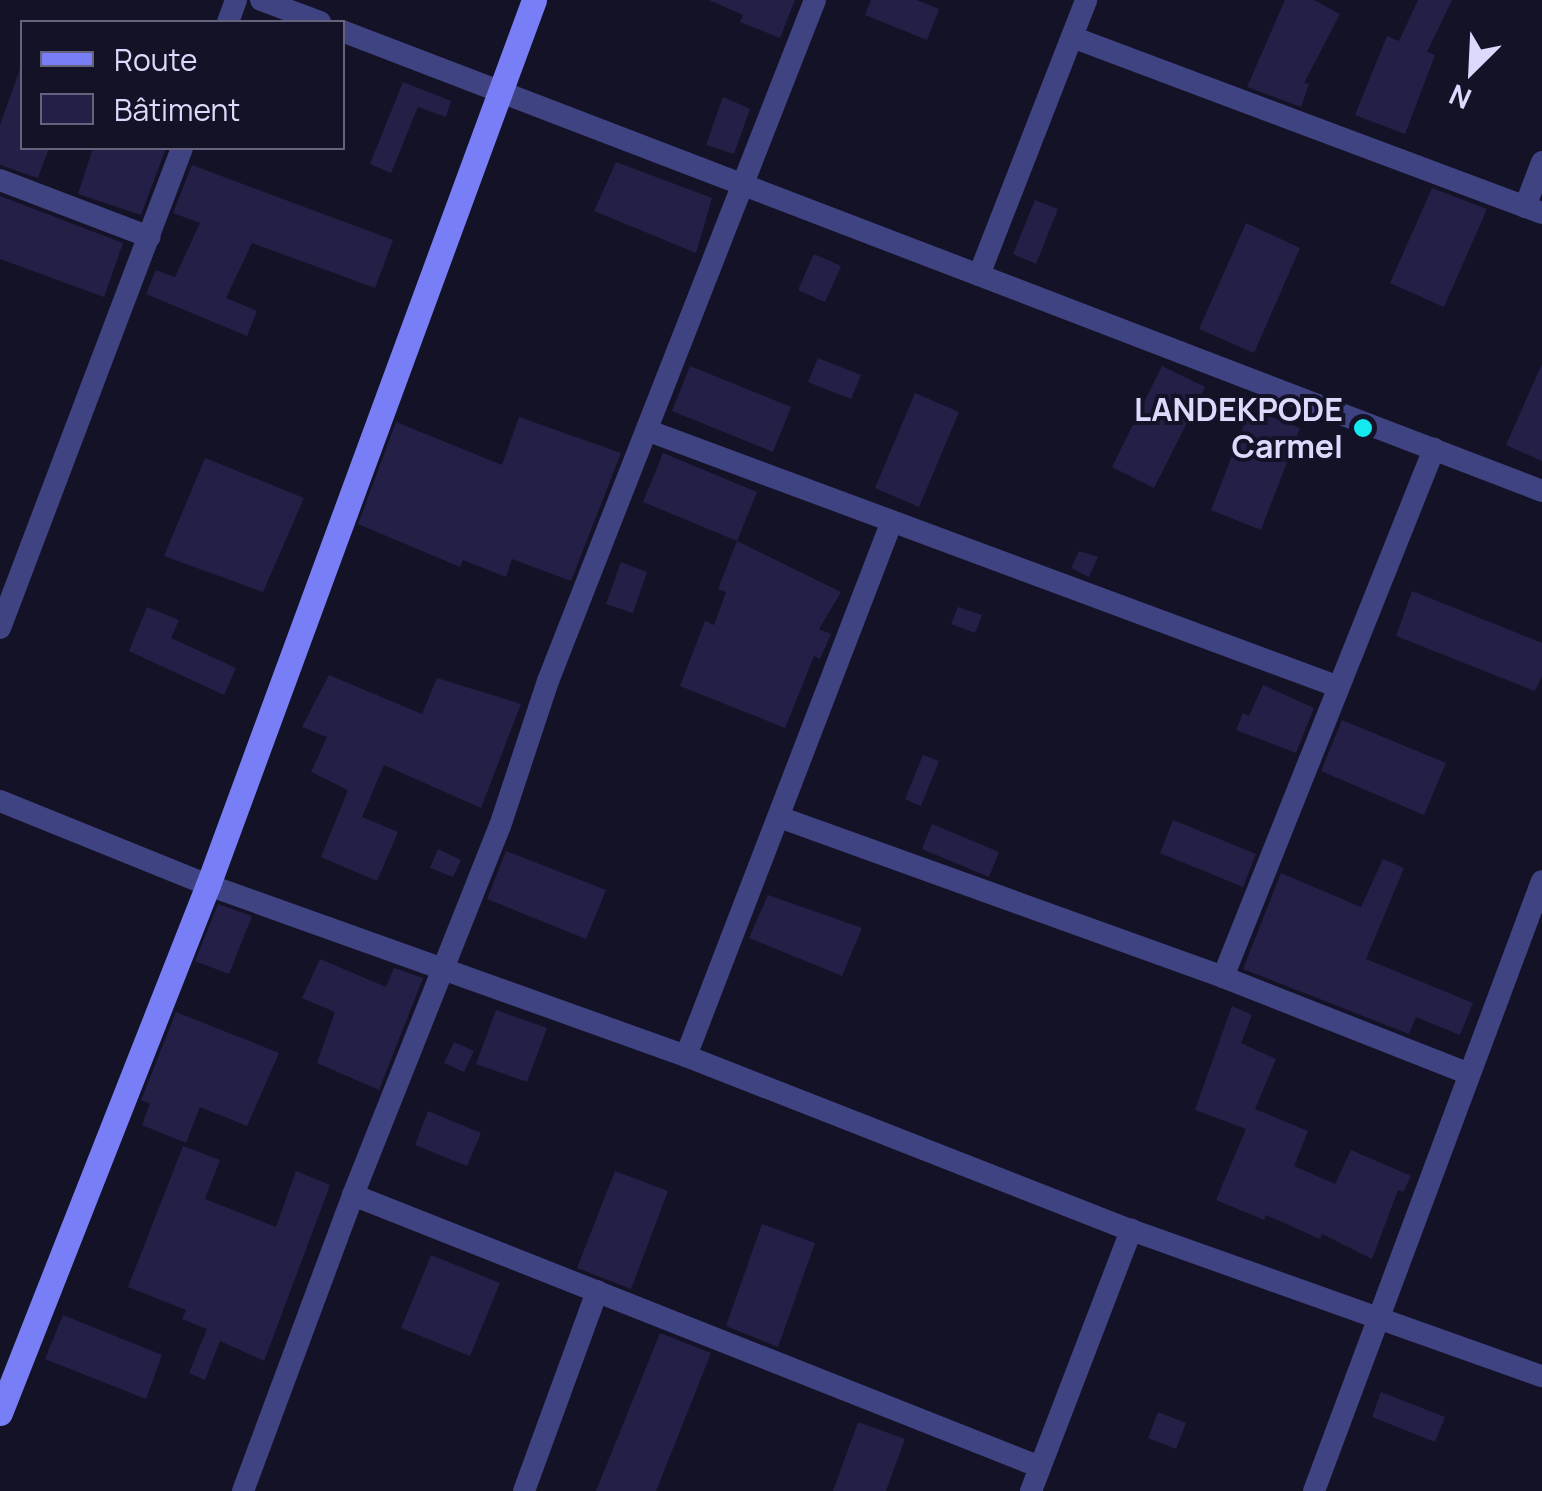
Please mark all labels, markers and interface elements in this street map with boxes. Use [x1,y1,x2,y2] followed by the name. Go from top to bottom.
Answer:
[20,20,345,150] legend
[1422,20,1522,120] north arrow
[114,39,197,80] text: Route
[1443,76,1477,119] text: N
[114,89,240,130] text: Bâtiment
[1134,391,1343,466] place label: LANDEKPODE Carmel
[1352,417,1374,439] marker: LANDEKPODE Carmel

